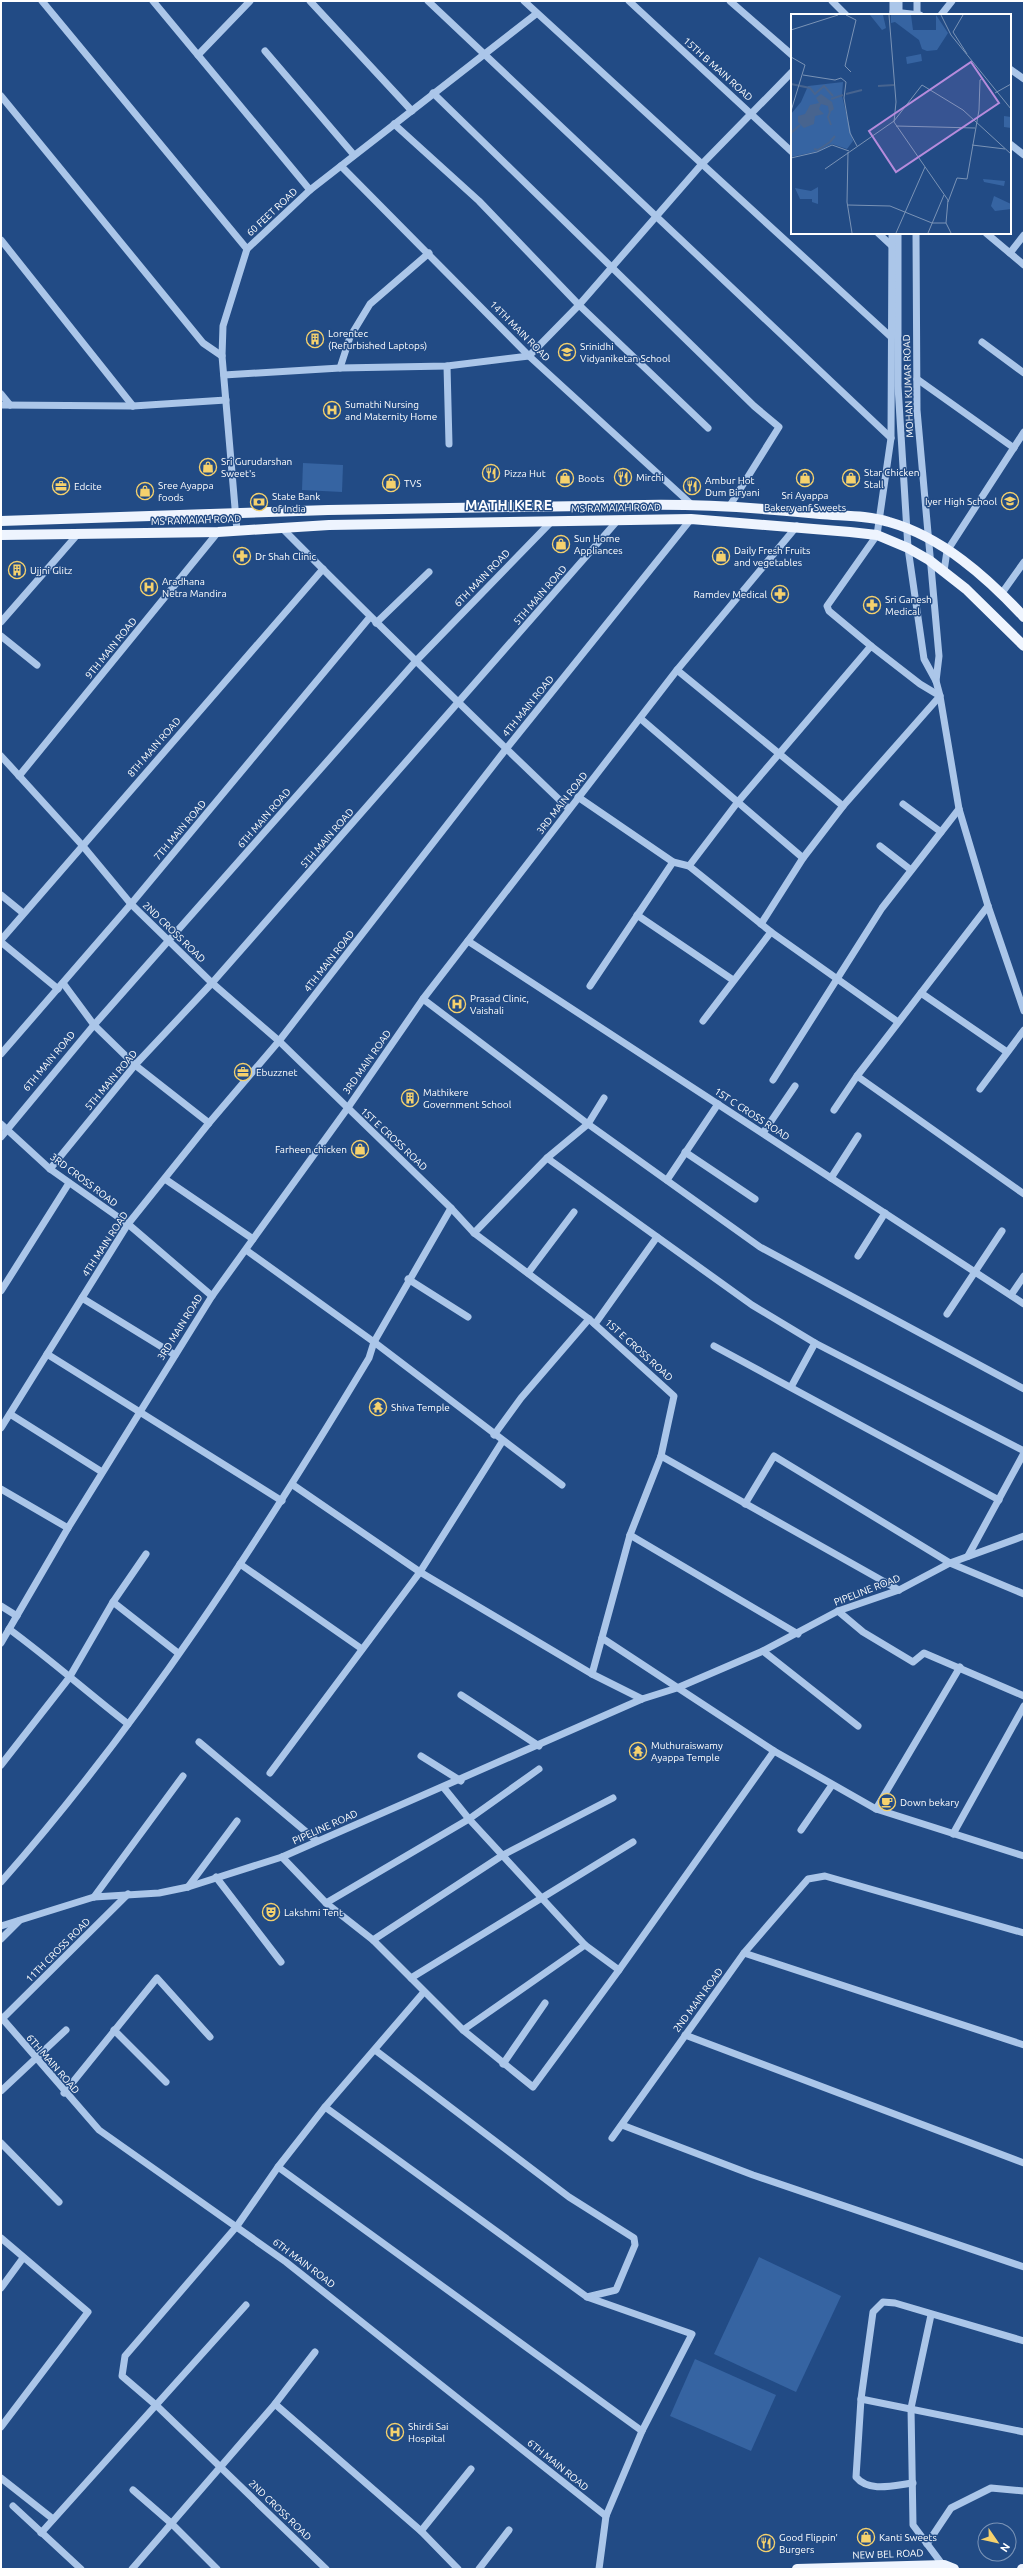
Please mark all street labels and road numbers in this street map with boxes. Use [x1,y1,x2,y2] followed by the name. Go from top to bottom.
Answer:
[681,35,755,103] street label: 15TH B MAIN ROAD
[244,186,300,238] street label: 60 FEET ROAD
[488,299,552,363] street label: 14TH MAIN ROAD
[901,334,915,438] street label: MOHAN KUMAR ROAD
[571,502,661,514] street label: MS RAMAIAH ROAD
[151,513,241,527] street label: MS RAMAIAH ROAD
[452,547,512,609] street label: 6TH MAIN ROAD
[511,563,569,627] street label: 5TH MAIN ROAD
[83,615,139,681] street label: 9TH MAIN ROAD
[500,673,556,739] street label: 4TH MAIN ROAD
[125,715,183,779] street label: 8TH MAIN ROAD
[534,770,590,836] street label: 3RD MAIN ROAD
[235,786,293,850] street label: 6TH MAIN ROAD
[152,798,208,862] street label: 7TH MAIN ROAD
[298,806,356,870] street label: 5TH MAIN ROAD
[141,899,207,965] street label: 2ND CROSS ROAD
[302,928,356,994] street label: 4TH MAIN ROAD
[341,1028,393,1096] street label: 3RD MAIN ROAD
[21,1029,77,1093] street label: 6TH MAIN ROAD
[83,1048,139,1112] street label: 5TH MAIN ROAD
[712,1086,792,1142] street label: 1ST C CROSS ROAD
[358,1105,430,1173] street label: 1ST E CROSS ROAD
[48,1151,120,1209] street label: 3RD CROSS ROAD
[80,1210,130,1278] street label: 4TH MAIN ROAD
[155,1292,205,1362] street label: 3RD MAIN ROAD
[603,1317,675,1383] street label: 1ST E CROSS ROAD
[832,1572,902,1608] street label: PIPELINE ROAD
[291,1808,359,1846] street label: PIPELINE ROAD
[24,1916,92,1984] street label: 11TH CROSS ROAD
[671,1966,725,2034] street label: 2ND MAIN ROAD
[24,2032,82,2096] street label: 6TH MAIN ROAD
[271,2236,337,2290] street label: 6TH MAIN ROAD
[525,2437,591,2493] street label: 6TH MAIN ROAD
[247,2477,313,2543] street label: 2ND CROSS ROAD
[852,2547,924,2561] street label: NEW BEL ROAD

